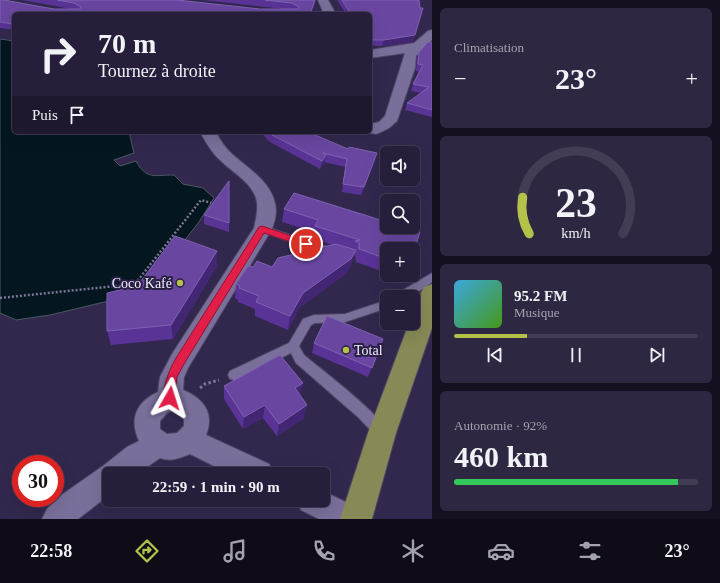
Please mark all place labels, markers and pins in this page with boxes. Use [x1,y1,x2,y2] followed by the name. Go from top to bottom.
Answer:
[289,227,323,261] pin
[112,276,172,291] place label: Coco Kafé
[175,278,185,288] marker: Coco Kafé
[354,343,383,358] place label: Total
[341,345,351,355] marker: Total

